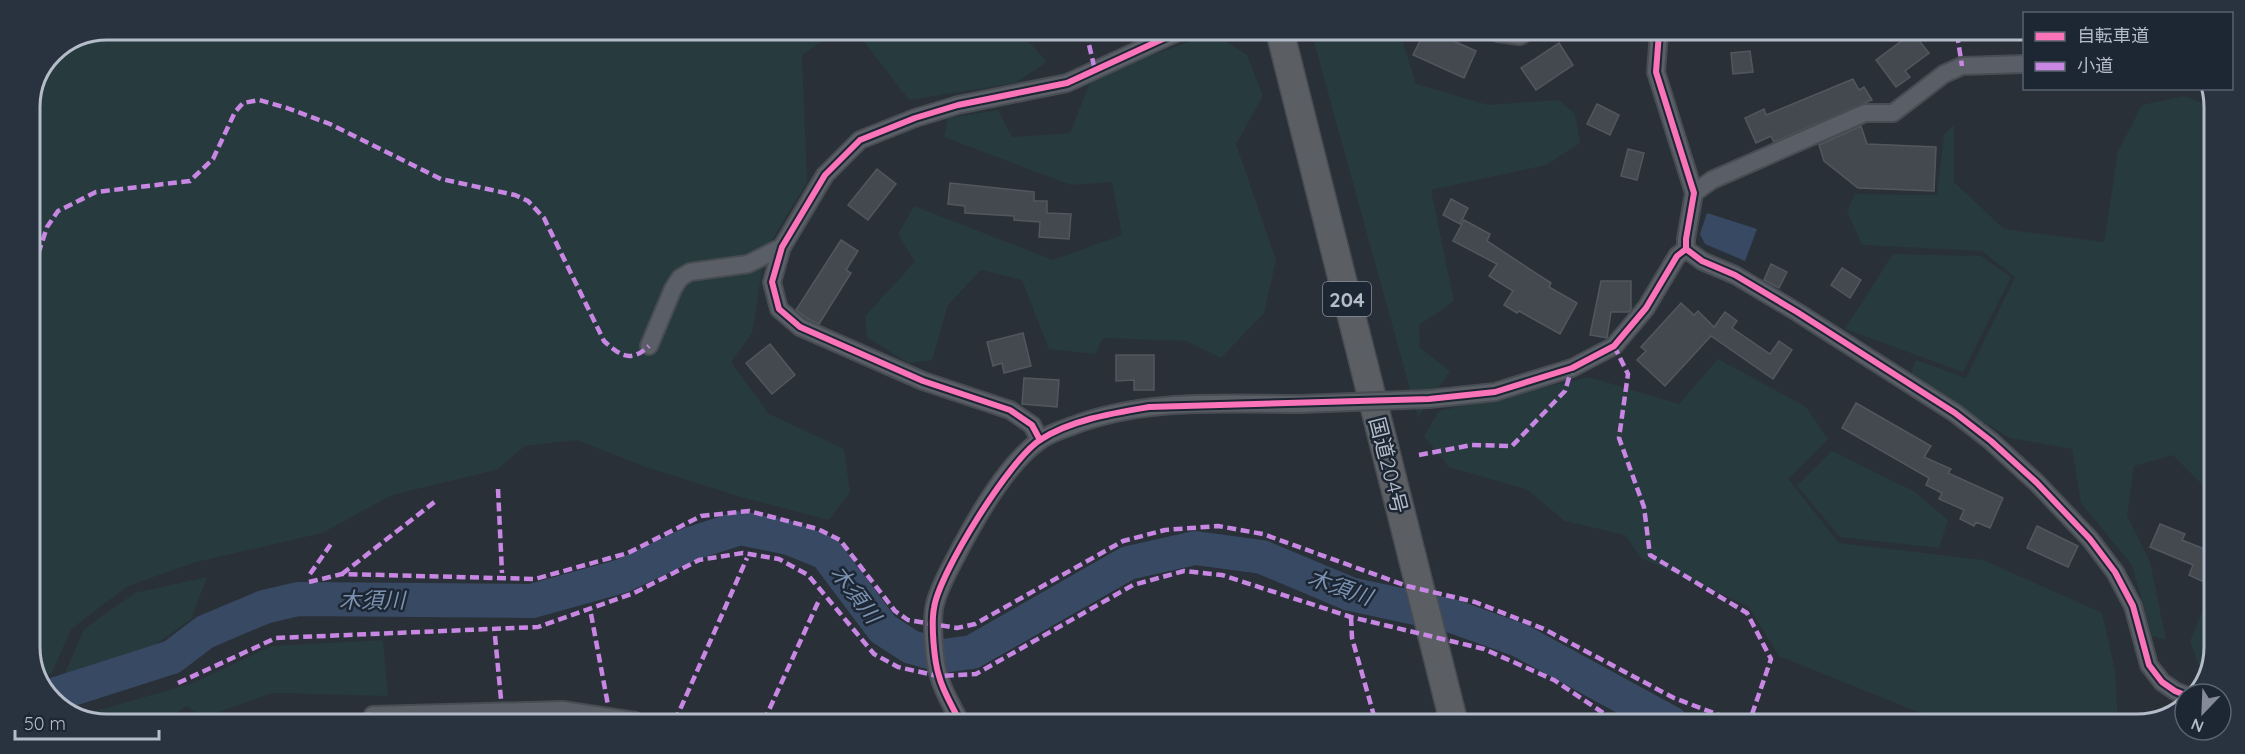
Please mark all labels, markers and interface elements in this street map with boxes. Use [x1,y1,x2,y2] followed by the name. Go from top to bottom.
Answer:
[2023,12,2233,90] legend
[2077,24,2149,47] text: 自転車道
[2077,54,2113,77] text: 小道
[1323,282,1371,316] road number: 204
[1365,414,1413,516] street label: 国道204号
[825,559,888,630] water label: 木須川
[1304,563,1378,612] water label: 木須川
[339,586,407,614] water label: 木須川
[2173,682,2233,742] north arrow
[15,703,159,741] scale bar
[24,712,66,735] text: 50 m
[2188,714,2206,737] text: N

